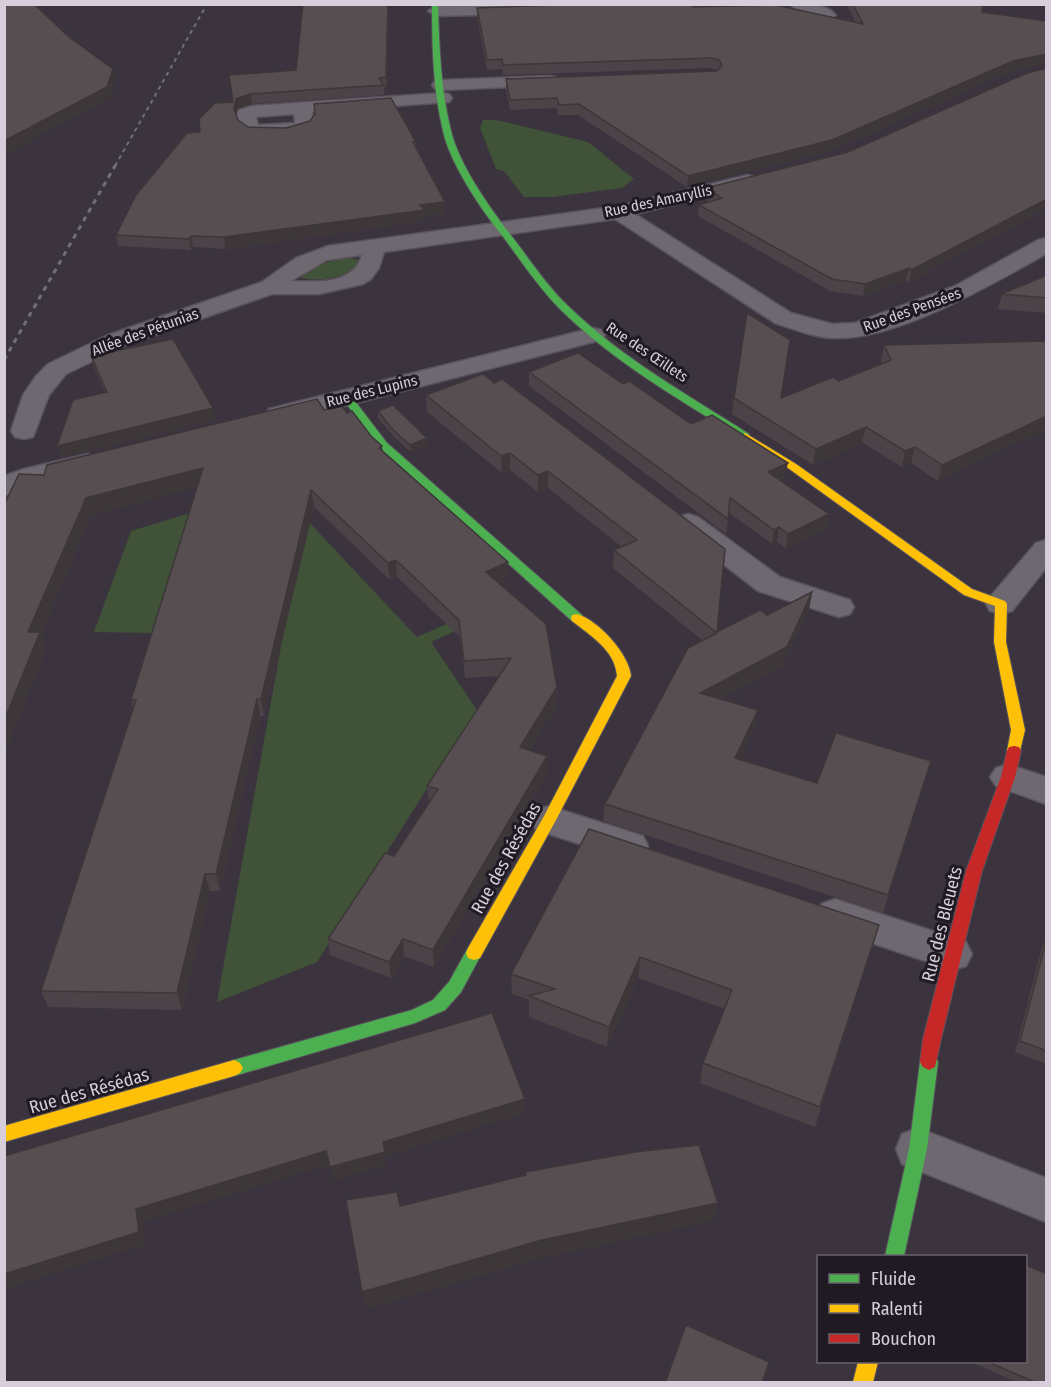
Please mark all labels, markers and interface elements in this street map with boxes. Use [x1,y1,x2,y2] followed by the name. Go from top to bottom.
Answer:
[603,181,713,221] street label: Rue des Amaryllis
[861,284,963,336] street label: Rue des Pensées
[89,304,201,360] street label: Allée des Pétunias
[603,318,691,386] street label: Rue des Œillets
[325,371,419,411] street label: Rue des Lupins
[466,798,546,917] street label: Rue des Résédas
[917,864,967,984] street label: Rue des Bleuets
[26,1063,152,1119] street label: Rue des Résédas
[817,1255,1027,1363] legend
[871,1268,916,1290] text: Fluide
[871,1298,923,1320] text: Ralenti
[871,1328,936,1350] text: Bouchon

